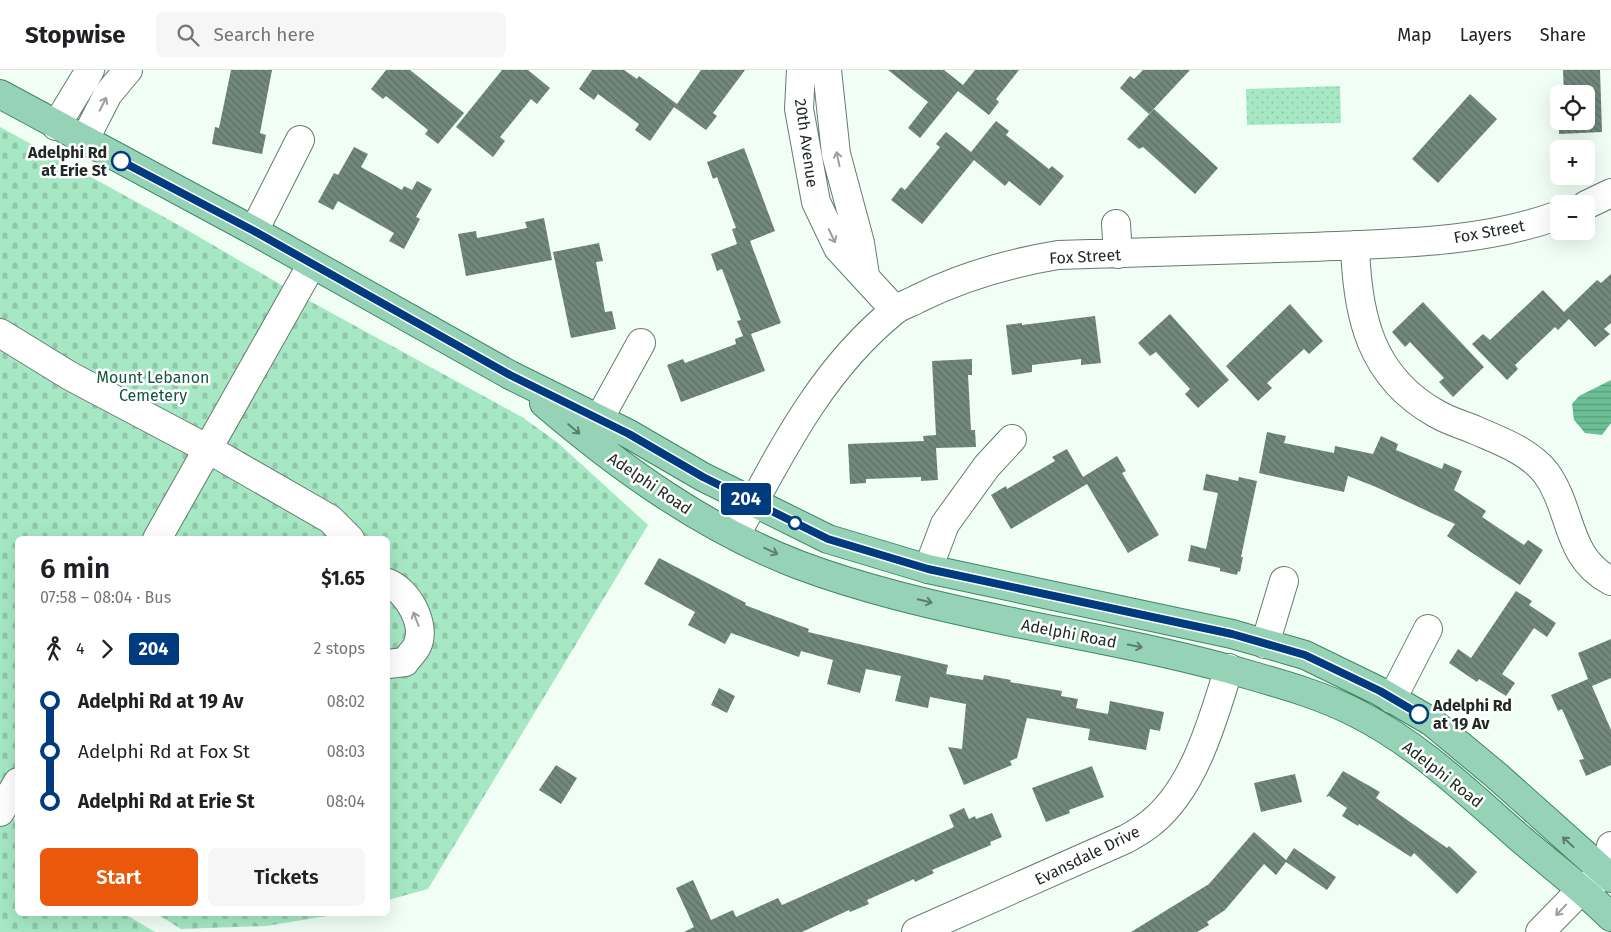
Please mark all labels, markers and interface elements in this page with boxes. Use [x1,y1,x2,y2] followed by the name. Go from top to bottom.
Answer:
[156,12,506,57] search box
[25,21,126,49] text: Stopwise
[174,21,202,49] icon: search
[214,23,315,46] text: Search here
[1397,24,1432,46] text: Map
[1460,24,1512,46] text: Layers
[1540,24,1586,46] text: Share
[1550,85,1595,240] map controls
[1550,85,1595,130] button: locate
[99,97,108,112] one-way arrow
[791,98,822,189] street label: 20th Avenue
[1550,140,1595,185] button: +
[27,143,108,180] place label: Adelphi Rd at Erie St
[111,151,131,171] marker: Adelphi Rd at Erie St
[833,152,842,168] one-way arrow
[1550,195,1595,240] button: −
[1452,216,1526,247] street label: Fox Street
[828,228,837,243] one-way arrow
[1049,245,1122,268] street label: Fox Street
[97,368,209,405] park label: Mount Lebanon Cemetery
[568,423,581,435] one-way arrow
[604,449,695,518] street label: Adelphi Road
[717,483,775,515] line badge: 204
[731,488,761,510] text: 204
[788,516,802,530] unlabelled marker
[763,547,778,557] one-way arrow
[40,552,110,585] text: 6 min
[321,567,365,590] text: $1.65
[40,588,171,607] text: 07:58 – 08:04 · Bus
[917,597,933,607] one-way arrow
[411,612,420,627] one-way arrow
[1020,615,1118,652] street label: Adelphi Road
[40,635,68,663] icon: walk
[93,635,121,663] icon: forward
[139,638,169,660] text: 204
[76,639,85,658] text: 4
[314,639,365,658] text: 2 stops
[1127,642,1143,651] one-way arrow
[78,690,243,713] text: Adelphi Rd at 19 Av
[327,692,365,711] text: 08:02
[1432,696,1512,733] place label: Adelphi Rd at 19 Av
[1409,704,1429,724] marker: Adelphi Rd at 19 Av
[1399,737,1487,812] street label: Adelphi Road
[78,740,250,763] text: Adelphi Rd at Fox St
[327,742,365,761] text: 08:03
[78,790,254,813] text: Adelphi Rd at Erie St
[326,792,365,811] text: 08:04
[1032,822,1143,889] street label: Evansdale Drive
[1562,836,1575,848] one-way arrow
[40,848,198,906] button: Start
[208,848,365,906] button: Tickets
[1555,904,1567,917] one-way arrow

